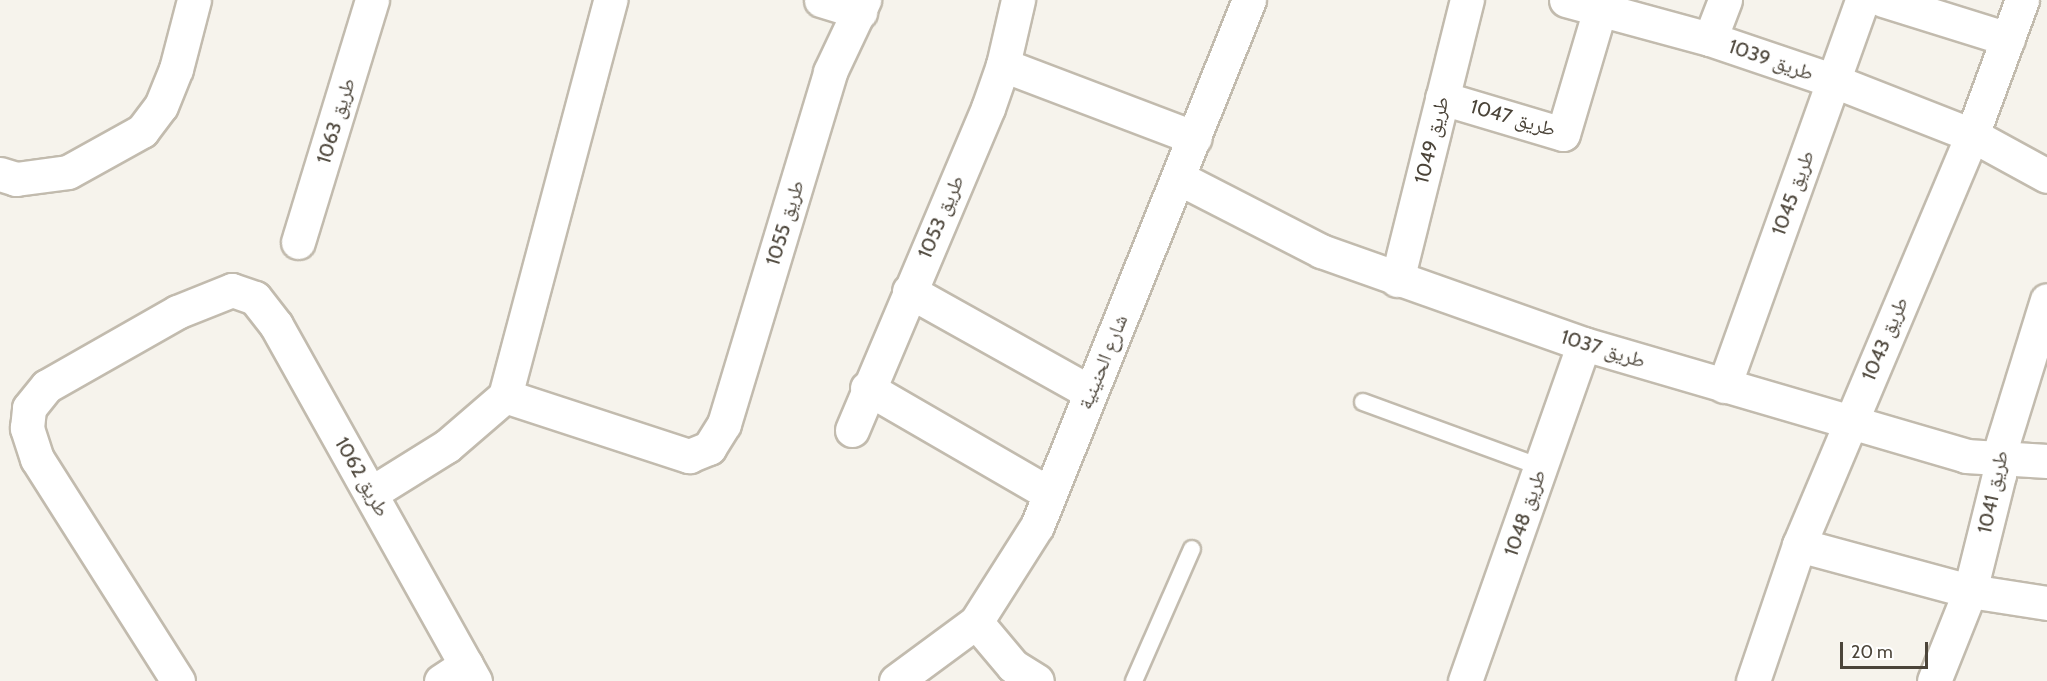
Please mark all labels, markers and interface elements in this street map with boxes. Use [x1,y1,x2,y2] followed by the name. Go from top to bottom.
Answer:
[1725,34,1817,86] street label: طريق 1039
[312,75,360,167] street label: طريق 1063
[1410,94,1454,186] street label: طريق 1049
[1468,94,1558,142] street label: طريق 1047
[1767,147,1819,239] street label: طريق 1045
[913,172,969,262] street label: طريق 1053
[761,178,809,268] street label: طريق 1055
[1857,294,1913,384] street label: طريق 1043
[1073,311,1133,413] street label: شارع الحنينية
[1558,325,1648,373] street label: طريق 1037
[330,433,394,521] street label: طريق 1062
[1973,448,2013,536] street label: طريق 1041
[1499,467,1551,559] street label: طريق 1048
[1843,630,1932,668] scale bar
[1851,641,1893,663] text: 20 m

